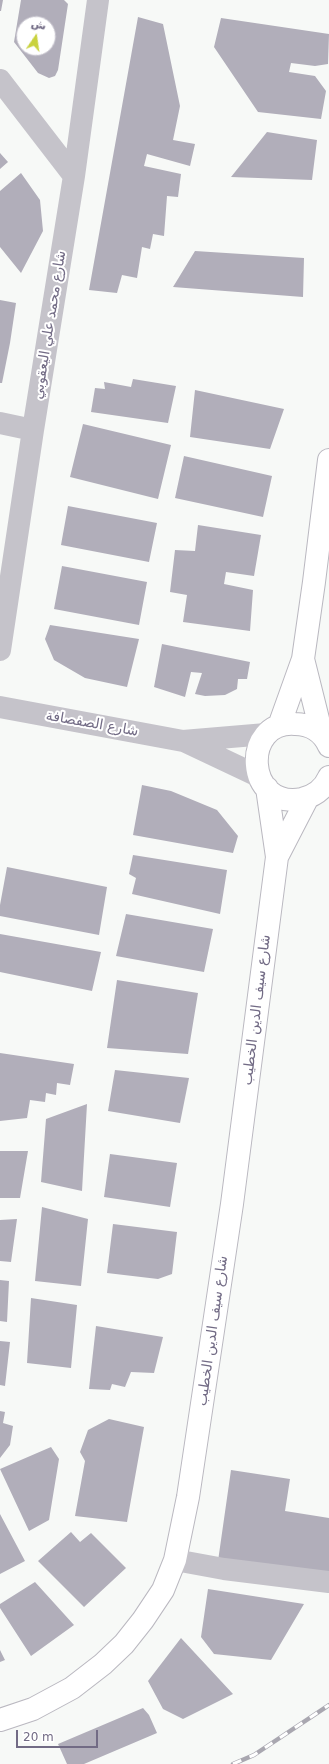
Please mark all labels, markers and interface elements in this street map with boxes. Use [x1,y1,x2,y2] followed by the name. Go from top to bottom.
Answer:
[16,16,56,56] north arrow
[30,17,47,33] text: ش
[30,250,70,400] street label: شارع محمد علي اليعقوبي
[44,708,140,740] street label: شارع الصفصافة
[239,934,275,1086] street label: شارع سيف الدين الخطيب
[194,1255,232,1407] street label: شارع سيف الدين الخطيب
[18,1722,100,1748] scale bar
[23,1730,54,1744] text: 20 m

